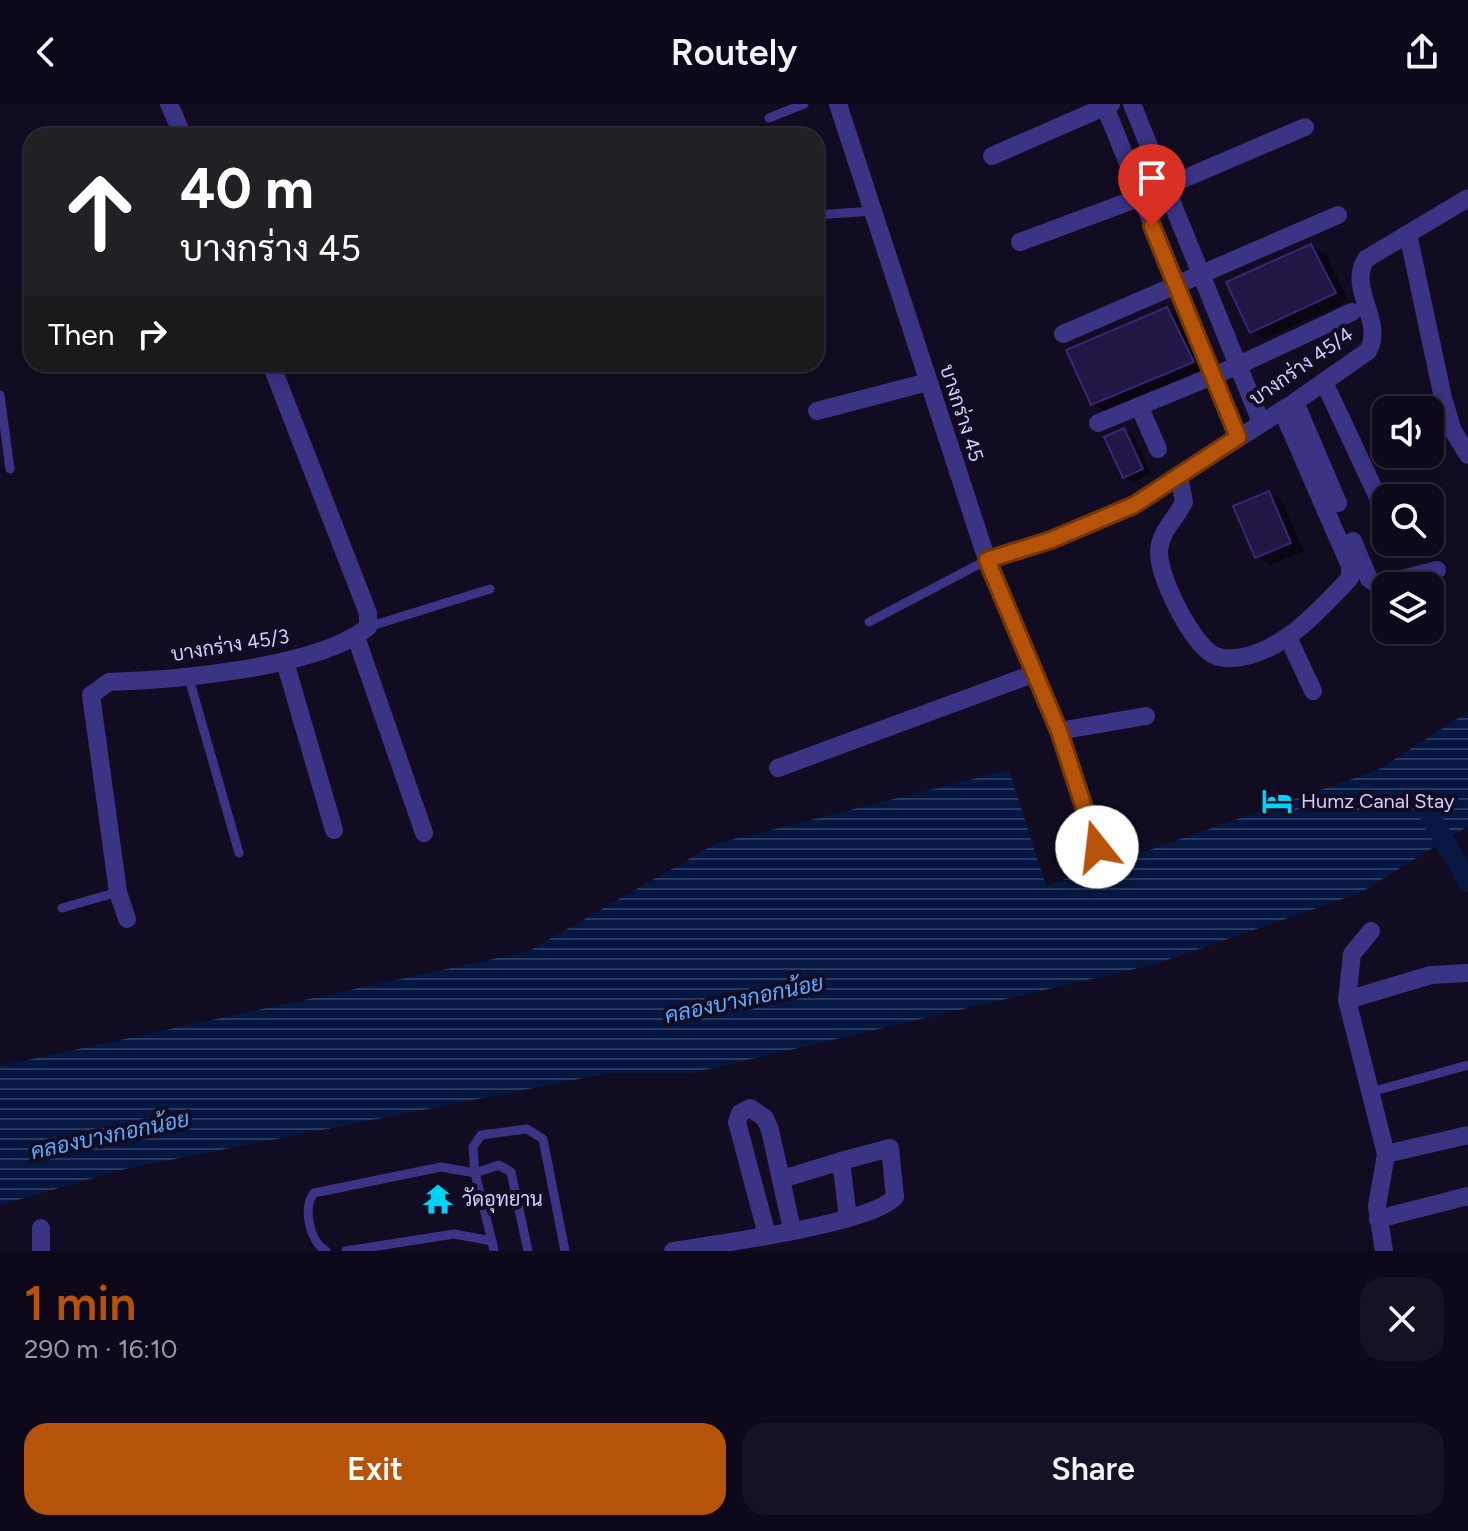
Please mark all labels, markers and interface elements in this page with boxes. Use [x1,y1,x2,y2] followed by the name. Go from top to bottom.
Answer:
[24,30,68,74] icon: back
[1400,30,1444,74] icon: share
[671,31,797,74] text: Routely
[1118,144,1186,226] pin
[180,155,314,222] text: 40 m
[1130,156,1174,200] icon: arrive
[48,160,152,264] icon: ahead
[180,227,361,270] text: บางกร่าง 45
[130,312,174,356] icon: right
[48,316,114,353] text: Then
[1245,322,1357,410] street label: บางกร่าง 45/4
[935,361,989,465] street label: บางกร่าง 45
[1372,396,1444,644] map controls
[1372,396,1444,468] button: sound
[1372,484,1444,556] button: search
[1372,572,1444,644] button: layers
[169,624,291,666] street label: บางกร่าง 45/3
[1260,784,1294,818] hotel icon: Humz Canal Stay
[1301,789,1455,813] place label: Humz Canal Stay
[1055,805,1139,889] position arrow
[662,969,826,1029] water label: คลองบางกอกน้อย
[28,1105,192,1165] water label: คลองบางกอกน้อย
[421,1182,455,1216] temple icon: วัดอุทยาน
[462,1187,543,1213] place label: วัดอุทยาน
[24,1274,136,1332] text: 1 min
[1360,1277,1444,1361] button: close
[24,1333,177,1365] text: 290 m · 16:10
[24,1423,726,1515] button: Exit
[742,1423,1444,1515] button: Share

